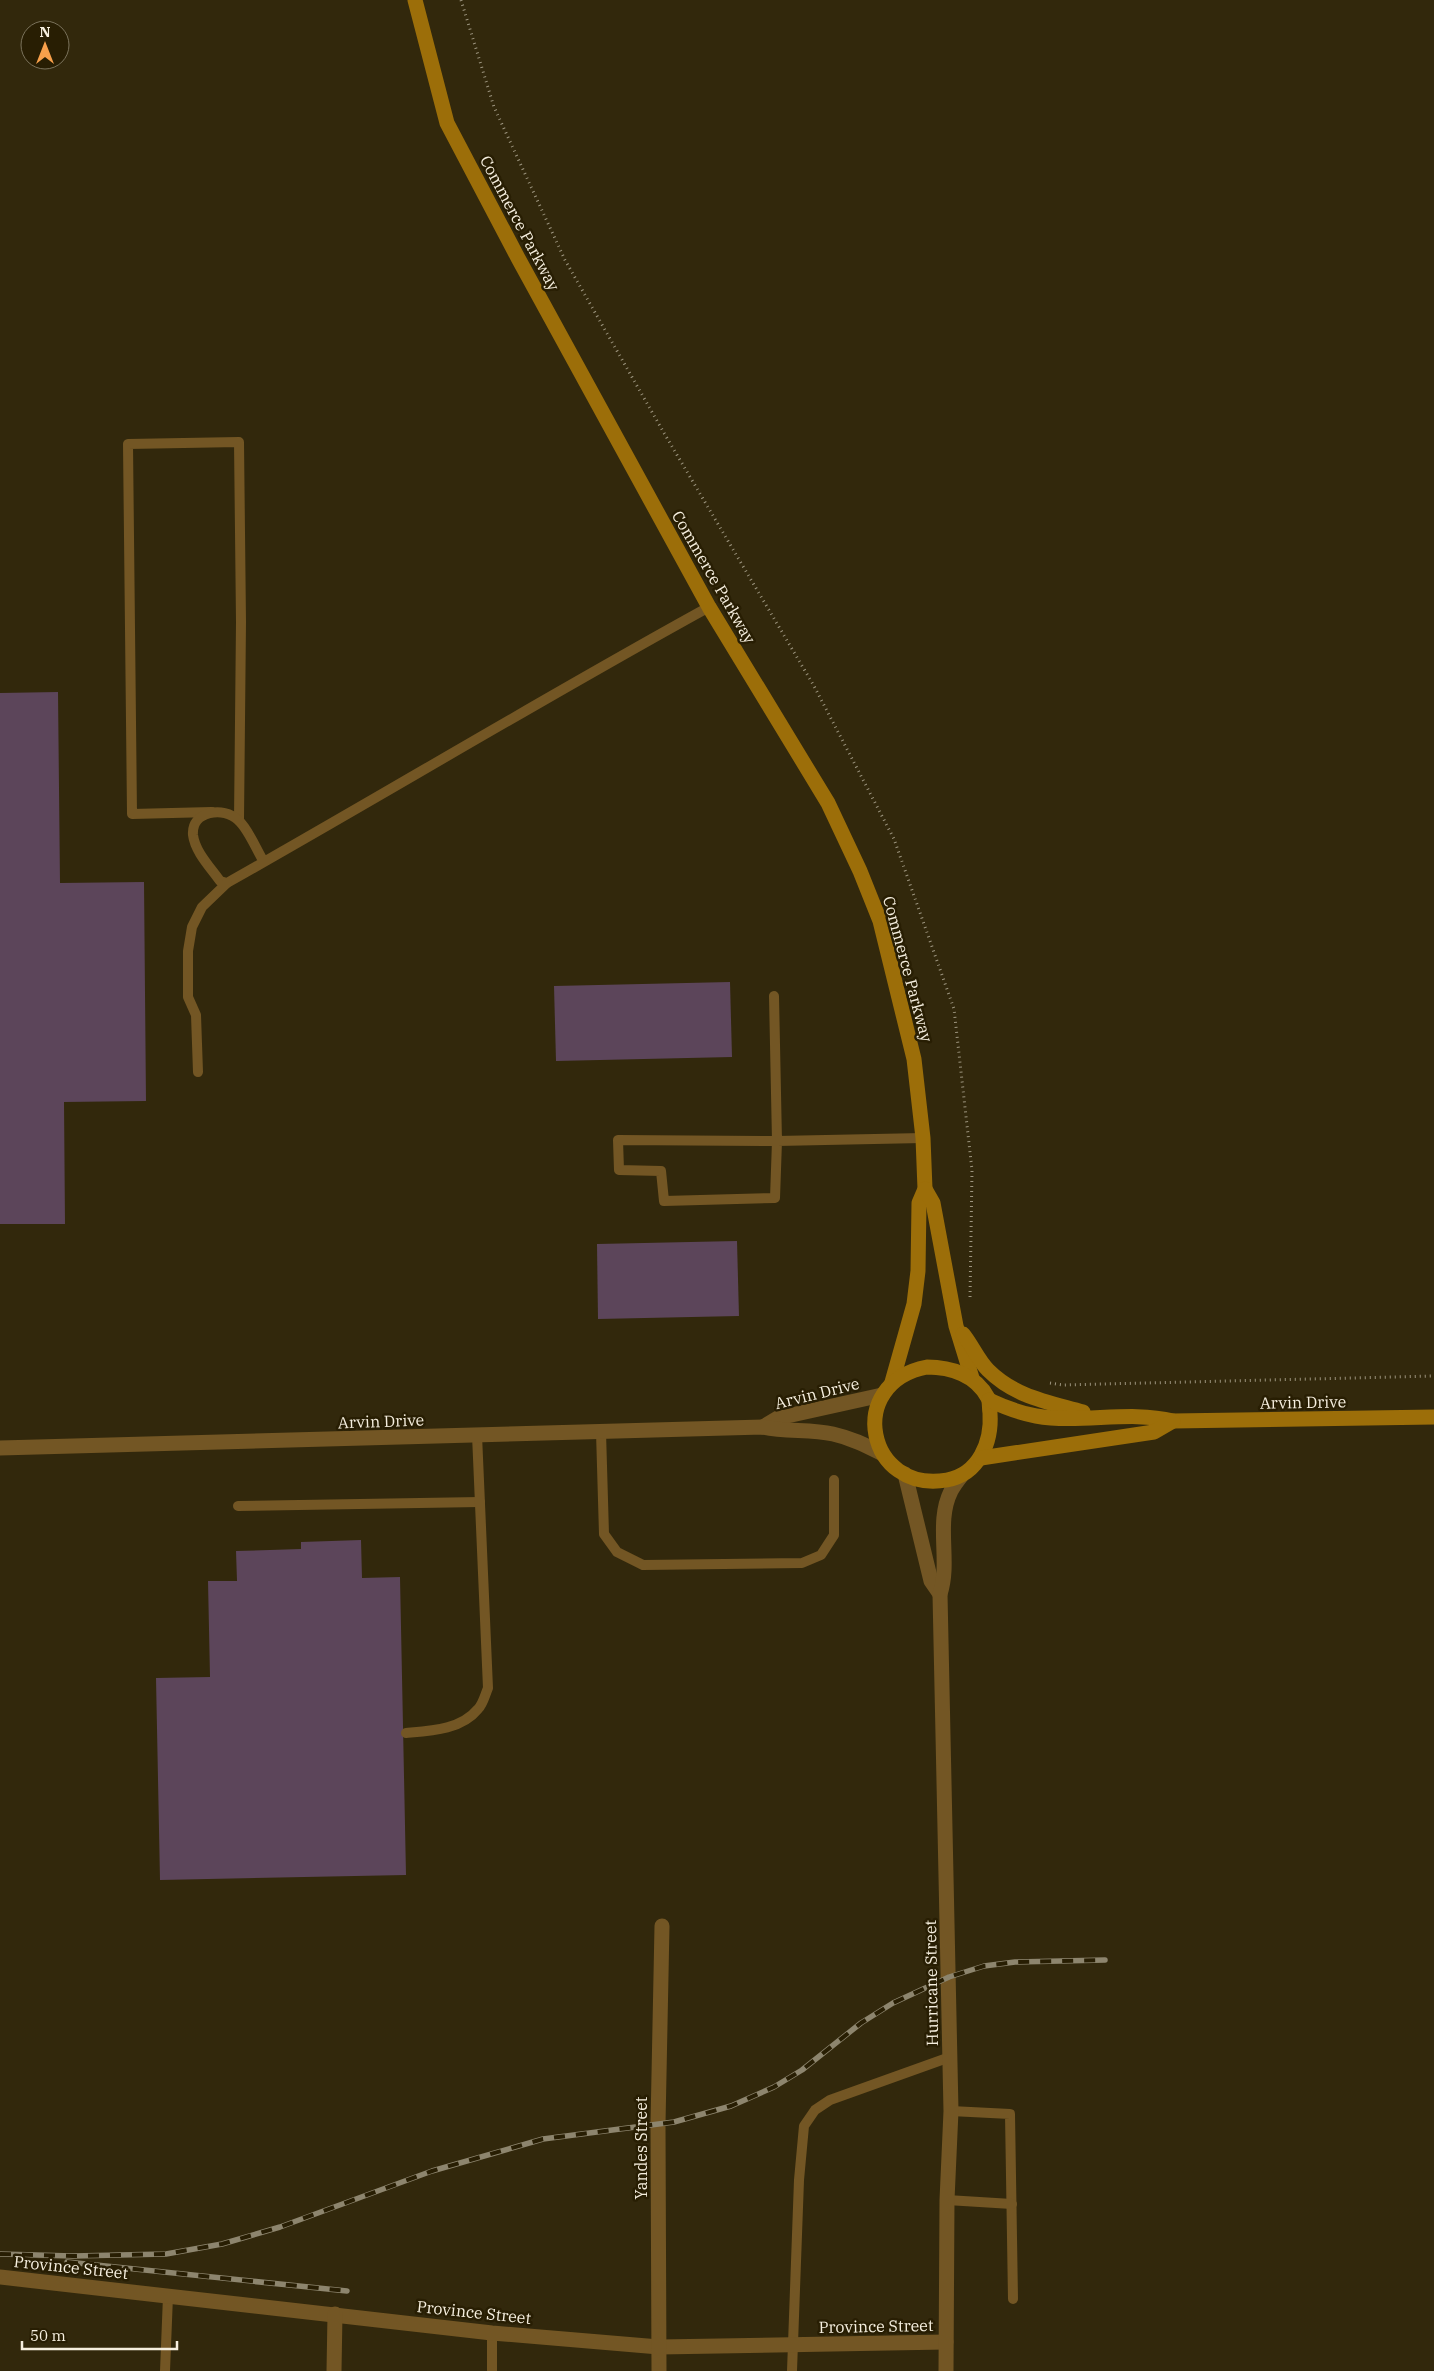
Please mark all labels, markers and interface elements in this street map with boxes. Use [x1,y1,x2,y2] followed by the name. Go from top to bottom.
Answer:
[20,20,70,70] north arrow
[39,23,51,41] text: N
[476,152,564,294] street label: Commerce Parkway
[668,507,760,647] street label: Commerce Parkway
[879,894,937,1045] street label: Commerce Parkway
[773,1373,861,1413] street label: Arvin Drive
[1260,1391,1346,1413] street label: Arvin Drive
[337,1409,425,1433] street label: Arvin Drive
[920,1919,942,2046] street label: Hurricane Street
[631,2096,651,2199] street label: Yandes Street
[13,2251,130,2283] street label: Province Street
[416,2296,533,2328] street label: Province Street
[818,2315,934,2337] street label: Province Street
[22,2318,178,2350] scale bar
[30,2326,66,2345] text: 50 m

